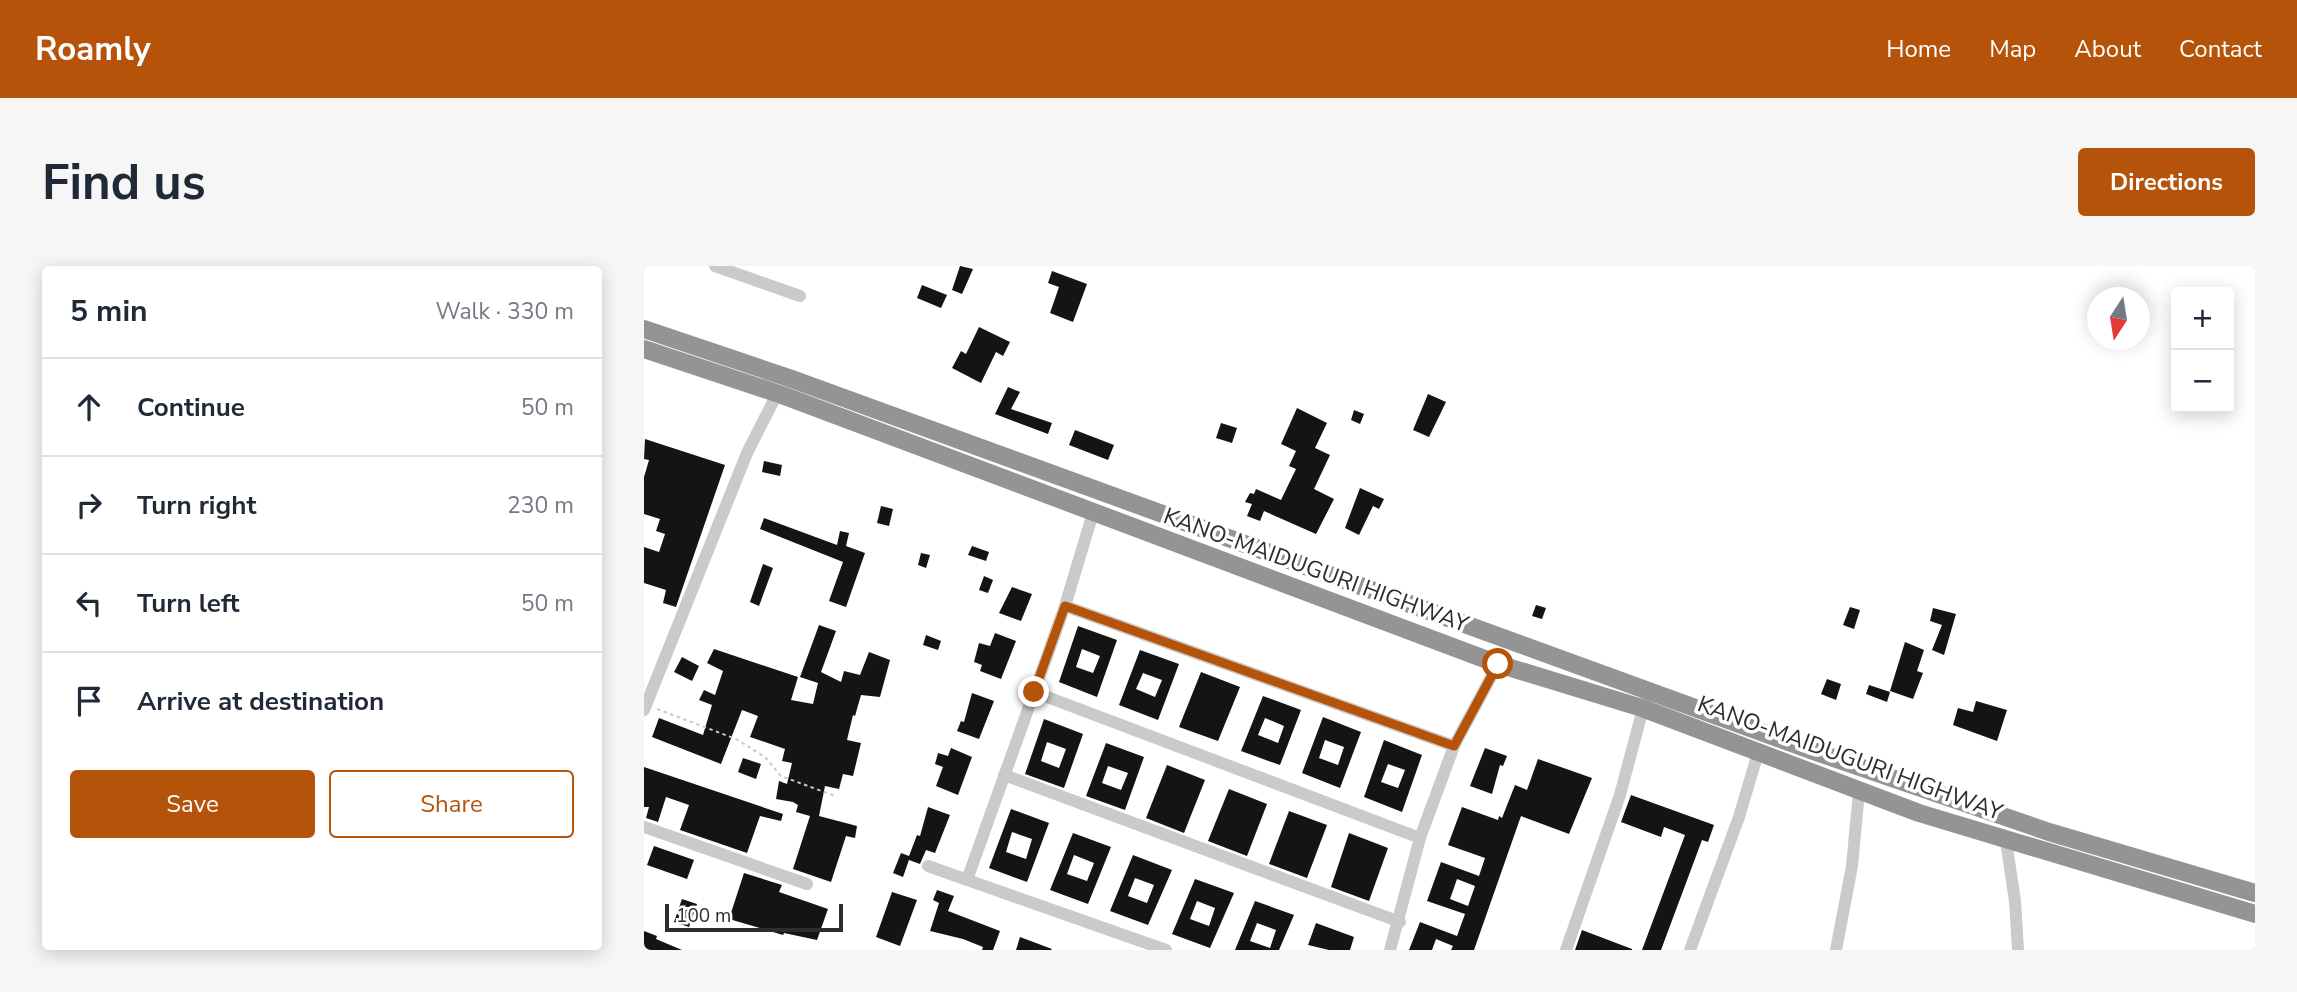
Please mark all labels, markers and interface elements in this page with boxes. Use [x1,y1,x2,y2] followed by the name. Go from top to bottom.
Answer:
[35,27,151,72] text: Roamly
[1886,33,1951,65] text: Home
[1989,33,2036,65] text: Map
[2074,33,2141,65] text: About
[2179,33,2262,65] text: Contact
[2078,148,2255,216] button: Directions
[42,149,206,216] text: Find us
[2087,287,2150,350] north arrow
[2171,287,2234,413] map controls
[2171,287,2234,350] button: +
[70,291,148,332] text: 5 min
[435,296,574,327] text: Walk · 330 m
[2171,350,2234,413] button: −
[70,388,108,426] icon: ahead
[137,390,245,425] text: Continue
[521,392,574,423] text: 50 m
[70,486,108,524] icon: right
[137,488,256,523] text: Turn right
[507,490,574,521] text: 230 m
[1159,500,1473,640] street label: KANO-MAIDUGURI HIGHWAY
[70,584,108,622] icon: left
[137,586,240,621] text: Turn left
[521,588,574,619] text: 50 m
[1482,648,1513,679] route start
[1018,676,1049,707] route end
[70,682,108,720] icon: arrive
[137,684,384,719] text: Arrive at destination
[1693,688,2007,828] street label: KANO-MAIDUGURI HIGHWAY
[70,770,315,838] button: Save
[329,770,574,838] button: Share
[665,901,844,933] scale bar
[676,903,731,929] text: 100 m

